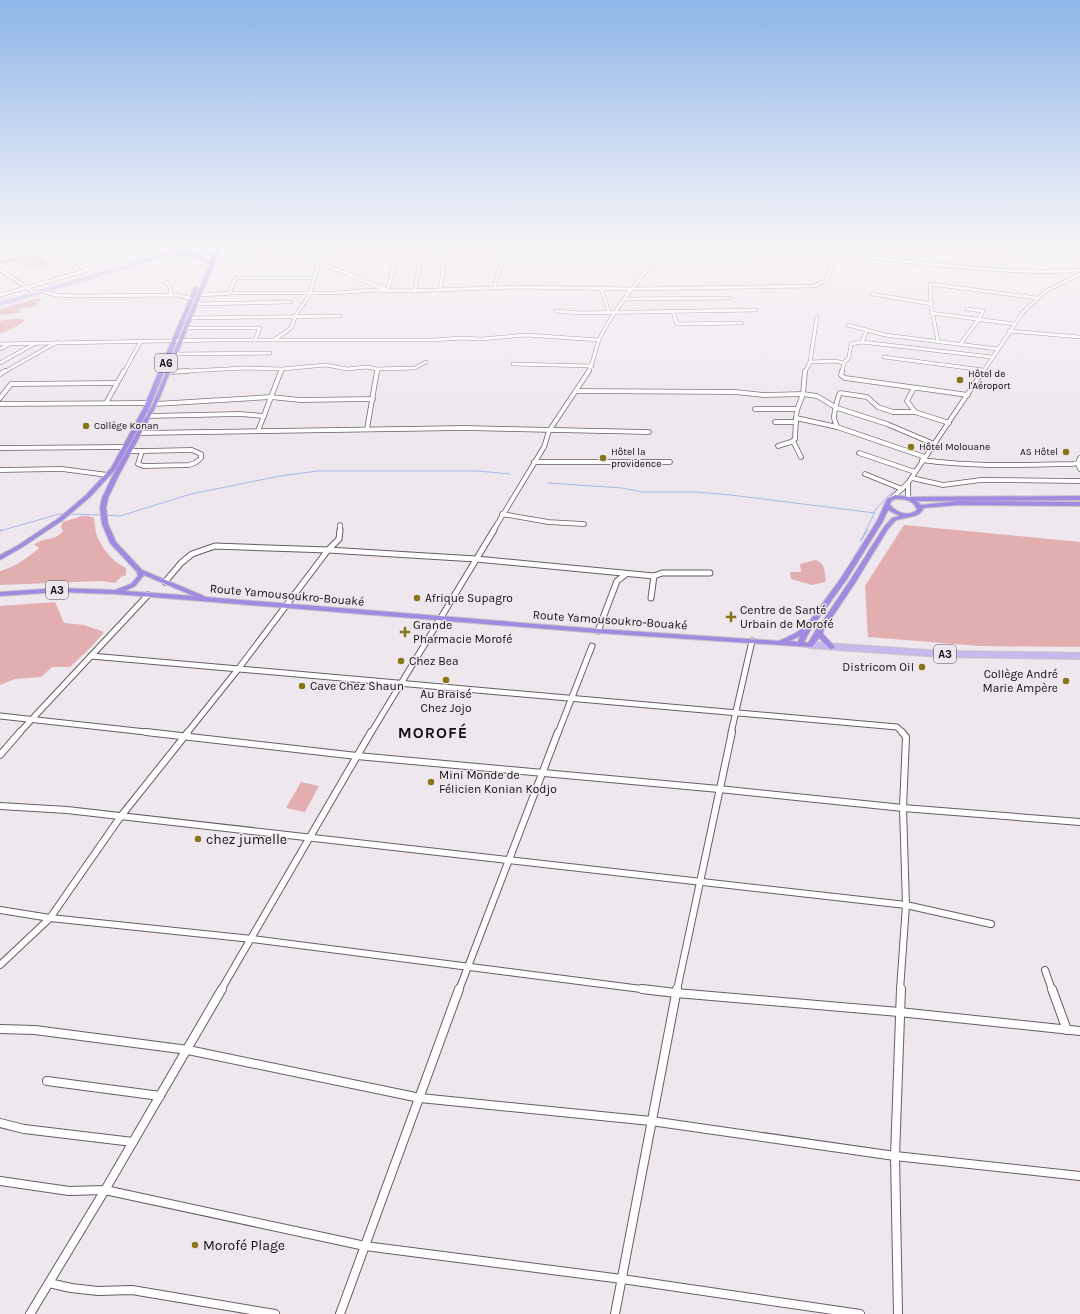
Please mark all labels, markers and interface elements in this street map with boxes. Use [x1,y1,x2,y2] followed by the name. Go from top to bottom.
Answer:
[155,354,177,372] road number: A6
[968,368,1011,392] place label: Hôtel de l'Aéroport
[955,375,965,385] marker: Hôtel de l'Aéroport
[94,420,159,432] place label: Collège Konan
[81,421,91,431] marker: Collège Konan
[919,441,990,453] place label: Hôtel Molouane
[906,442,916,452] marker: Hôtel Molouane
[611,446,661,470] place label: Hôtel la providence
[1020,446,1058,458] place label: AS Hôtel
[1061,447,1071,457] marker: AS Hôtel
[598,453,608,463] marker: Hôtel la providence
[46,581,68,599] road number: A3
[209,581,365,609] street label: Route Yamousoukro-Bouaké
[425,591,513,605] place label: Afrique Supagro
[412,593,422,603] marker: Afrique Supagro
[740,603,834,631] place label: Centre de Santé Urbain de Morofé
[532,608,688,632] street label: Route Yamousoukro-Bouaké
[725,611,737,623] marker: Centre de Santé Urbain de Morofé
[413,618,512,646] place label: Grande Pharmacie Morofé
[400,627,410,637] marker: Grande Pharmacie Morofé
[934,645,956,663] road number: A3
[409,654,459,668] place label: Chez Bea
[396,656,406,666] marker: Chez Bea
[842,660,914,674] place label: Districom Oil
[917,662,927,672] marker: Districom Oil
[983,667,1058,695] place label: Collège André Marie Ampère
[441,675,451,685] marker: Au Braisé Chez Jojo
[1061,676,1071,686] marker: Collège André Marie Ampère
[310,679,404,693] place label: Cave Chez Shaun
[297,681,307,691] marker: Cave Chez Shaun
[420,687,472,715] place label: Au Braisé Chez Jojo
[398,723,468,742] district label: MOROFÉ
[439,768,557,796] place label: Mini Monde de Félicien Konian Kodjo
[426,777,436,787] marker: Mini Monde de Félicien Konian Kodjo
[206,831,287,848] place label: chez jumelle
[193,834,203,844] marker: chez jumelle
[203,1237,285,1254] place label: Morofé Plage
[190,1240,200,1250] marker: Morofé Plage

